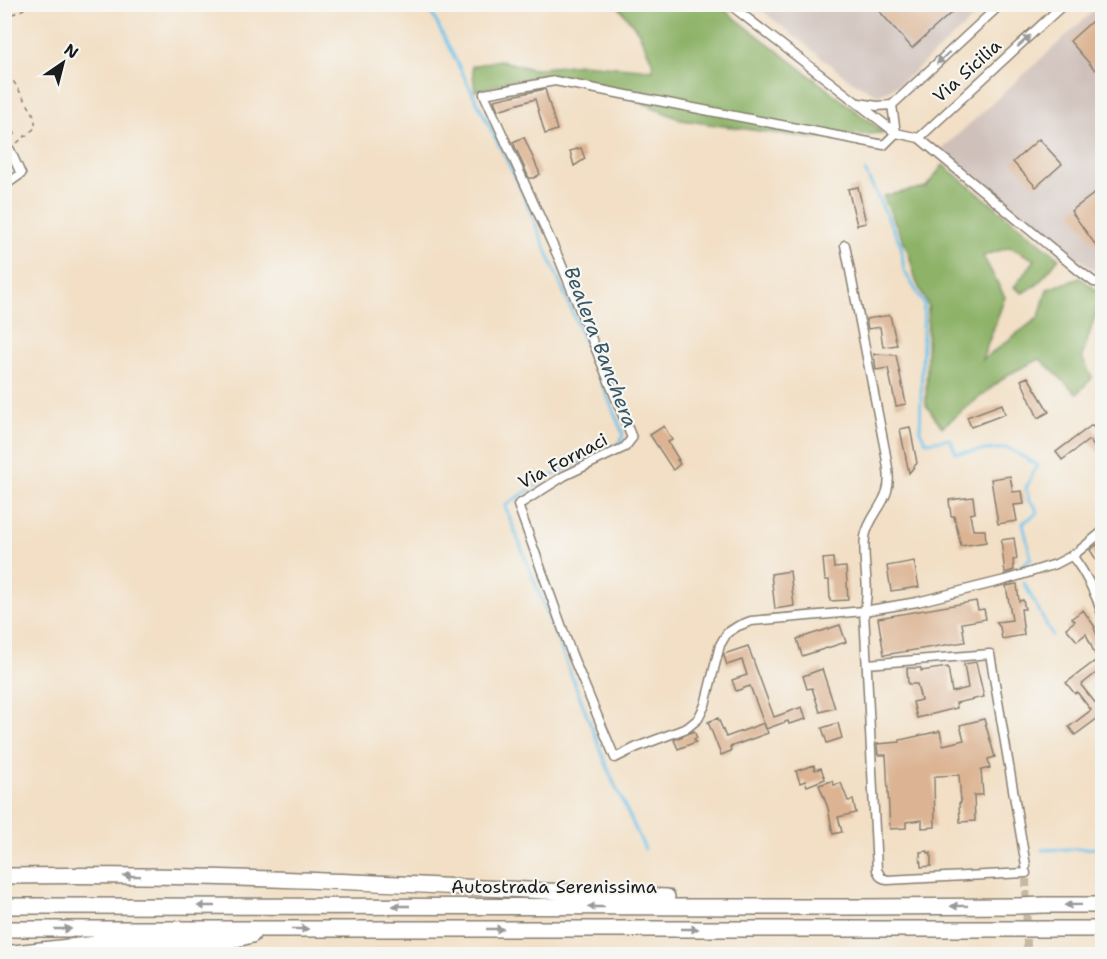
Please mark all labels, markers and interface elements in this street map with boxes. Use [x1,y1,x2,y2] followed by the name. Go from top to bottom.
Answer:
[33,33,93,93] north arrow
[928,34,1006,108] street label: Via Sicilia
[1016,35,1031,48] one-way arrow
[60,39,83,63] text: N
[935,51,950,65] one-way arrow
[558,263,644,431] water label: Bealera Banchera
[514,427,612,495] street label: Via Fornaci
[123,871,142,880] one-way arrow
[451,875,657,899] street label: Autostrada Serenissima
[1064,900,1083,910] one-way arrow
[197,901,216,911] one-way arrow
[950,901,969,911] one-way arrow
[392,902,411,911] one-way arrow
[587,902,606,912] one-way arrow
[53,924,72,934] one-way arrow
[290,924,309,934] one-way arrow
[485,924,504,934] one-way arrow
[680,924,699,934] one-way arrow

